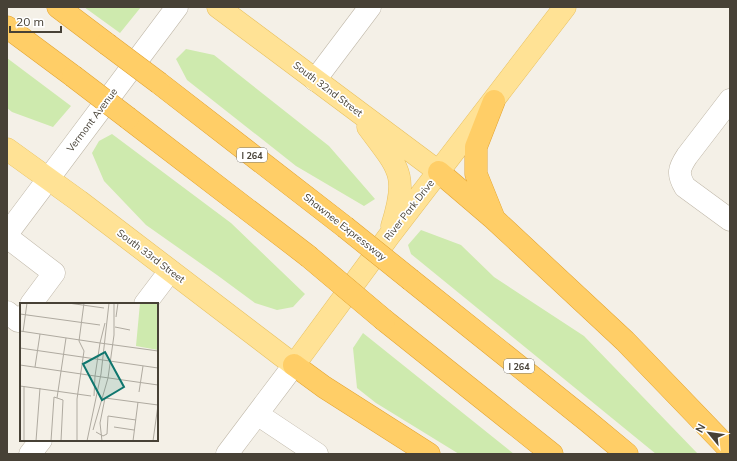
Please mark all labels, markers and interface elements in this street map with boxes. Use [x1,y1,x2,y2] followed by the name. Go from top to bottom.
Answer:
[10,8,61,34] scale bar
[16,14,44,29] text: 20 m
[291,59,366,120] street label: South 32nd Street
[64,85,120,155] street label: Vermont Avenue
[237,148,267,162] road number: I 264
[381,177,437,243] street label: River Park Drive
[301,190,390,264] street label: Shawnee Expressway
[115,226,188,286] street label: South 33rd Street
[20,303,158,441] inset map
[504,359,534,373] road number: I 264
[689,413,729,453] north arrow
[692,421,708,435] text: N

